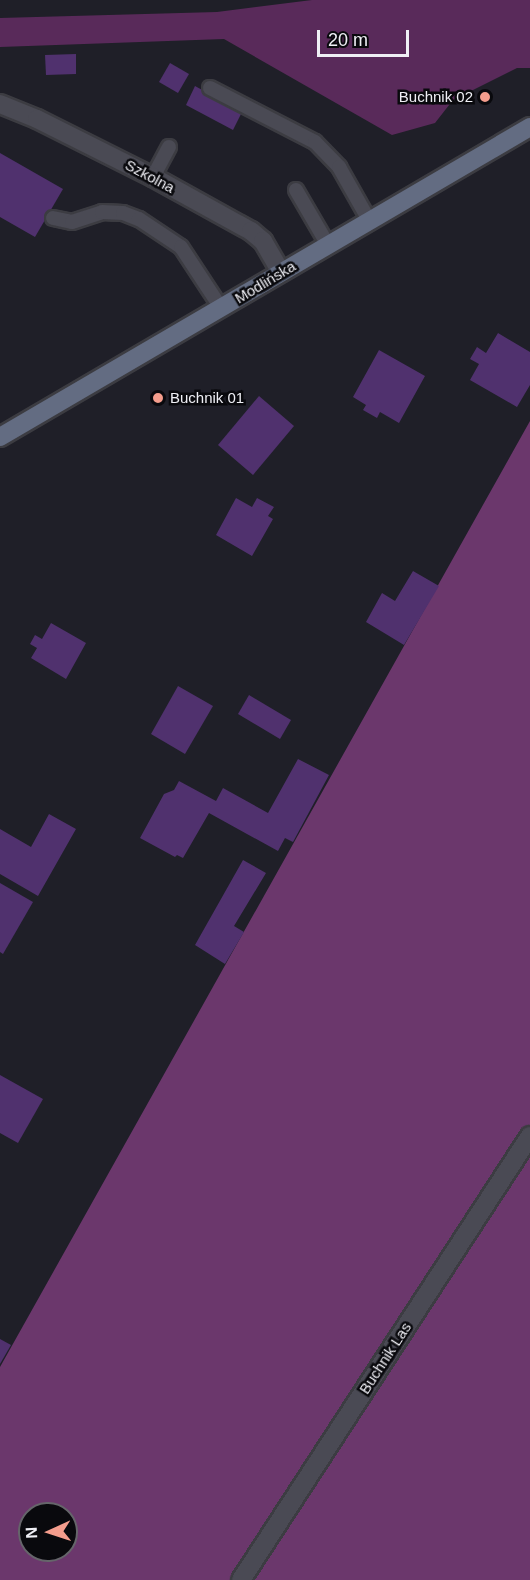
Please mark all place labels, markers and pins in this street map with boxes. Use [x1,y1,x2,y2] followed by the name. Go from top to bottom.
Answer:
[399,88,473,106] place label: Buchnik 02
[478,90,492,104] marker: Buchnik 02
[170,389,244,407] place label: Buchnik 01
[151,391,165,405] marker: Buchnik 01

